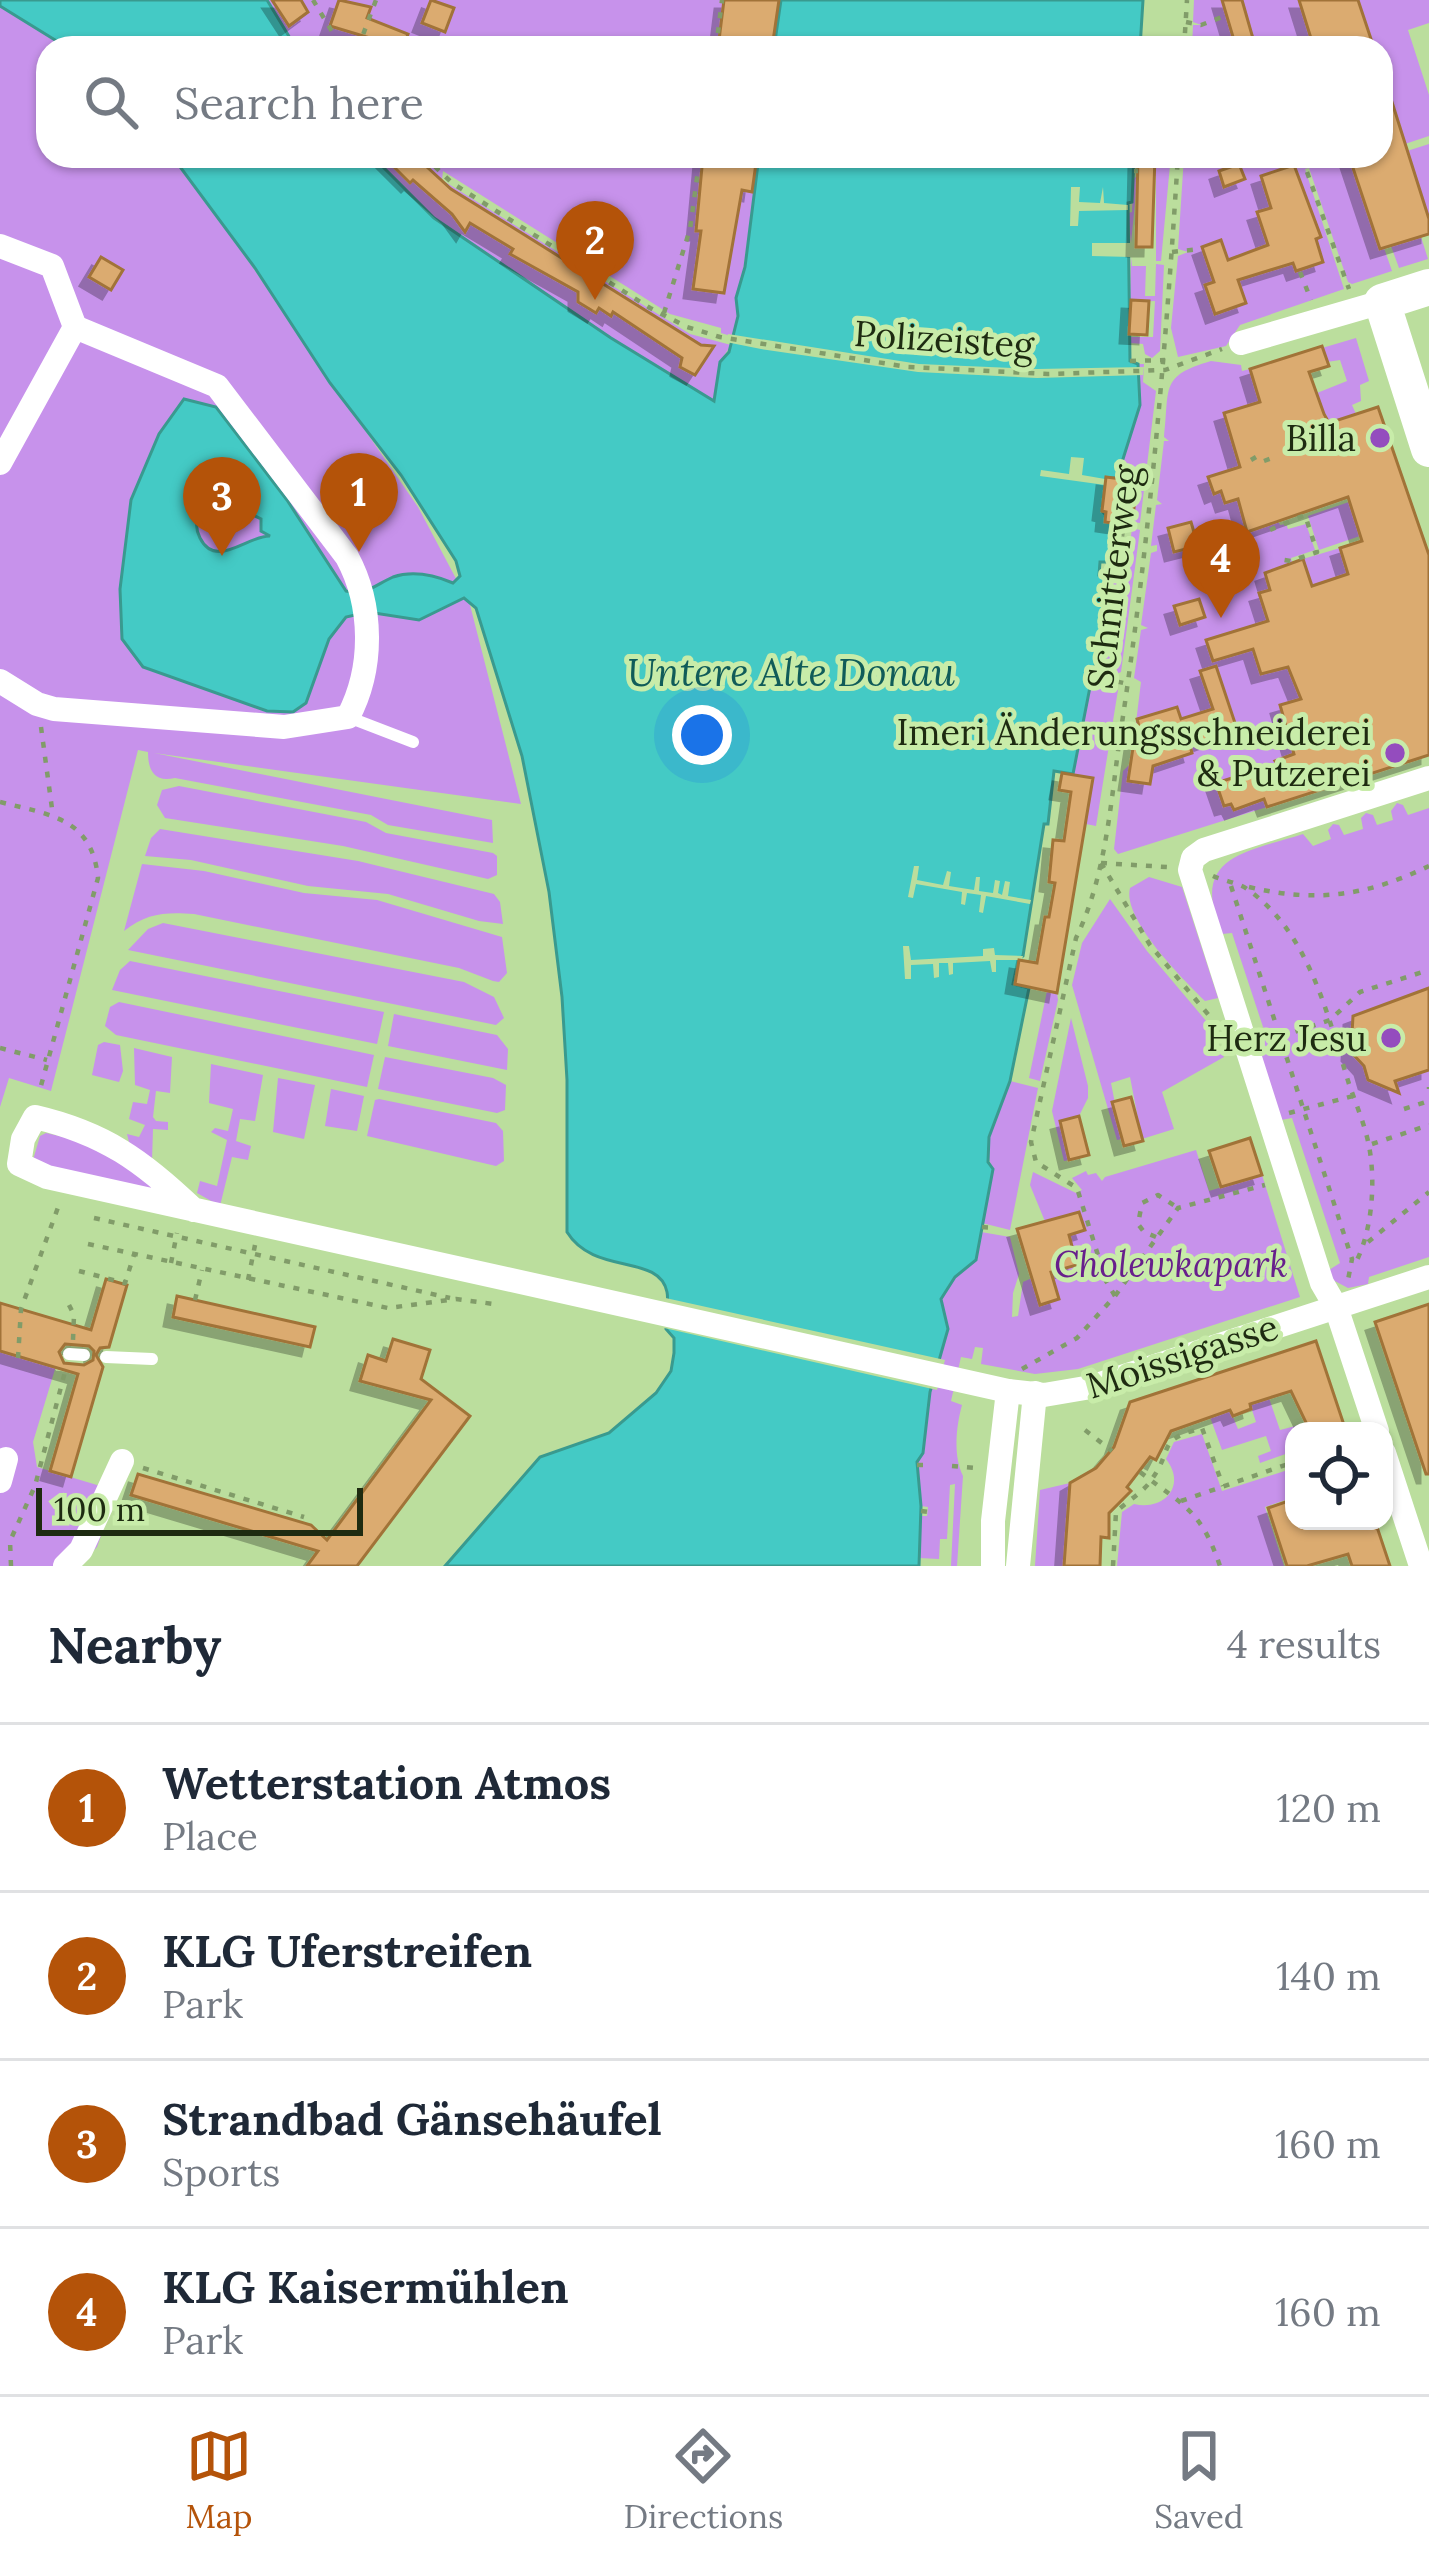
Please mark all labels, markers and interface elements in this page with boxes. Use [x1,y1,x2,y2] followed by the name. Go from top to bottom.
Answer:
[36,36,1393,168] search box
[78,69,144,135] icon: search
[174,74,424,131] text: Search here
[556,201,634,300] pin: 2
[853,310,1037,368] street label: Polizeisteg
[1286,415,1356,461] place label: Billa
[1367,425,1393,451] marker: Billa
[320,453,398,552] pin: 1
[183,457,261,556] pin: 3
[1076,461,1150,692] street label: Schnitterweg
[1182,519,1260,618] pin: 4
[627,647,955,697] water label: Untere Alte Donau
[672,705,732,765] your location
[897,709,1371,796] place label: Imeri Änderungsschneiderei & Putzerei
[1382,740,1408,766] marker: Imeri Änderungsschneiderei & Putzerei
[1206,1015,1367,1061] place label: Herz Jesu
[1378,1025,1404,1051] marker: Herz Jesu
[1054,1241,1288,1287] park label: Cholewkapark
[1080,1303,1284,1409] street label: Moissigasse
[1285,1422,1393,1530] map controls
[1285,1422,1393,1530] button: locate
[36,1482,363,1535] scale bar
[54,1488,145,1530] text: 100 m
[48,1612,221,1677] text: Nearby
[1227,1619,1381,1669] text: 4 results
[162,1754,611,1811] text: Wetterstation Atmos
[79,1783,95,1833] text: 1
[1277,1783,1381,1833] text: 120 m
[162,1811,258,1861] text: Place
[162,1922,532,1979] text: KLG Uferstreifen
[77,1951,97,2001] text: 2
[1276,1951,1381,2001] text: 140 m
[162,1979,243,2029] text: Park
[162,2090,662,2147] text: Strandbad Gänsehäufel
[76,2119,98,2169] text: 3
[1275,2119,1381,2169] text: 160 m
[162,2147,280,2197] text: Sports
[162,2258,569,2315] text: KLG Kaisermühlen
[76,2287,98,2337] text: 4
[1275,2287,1381,2337] text: 160 m
[162,2315,243,2365] text: Park
[185,2423,253,2537] tab: Map
[624,2423,783,2537] tab: Directions
[1154,2423,1243,2537] tab: Saved

